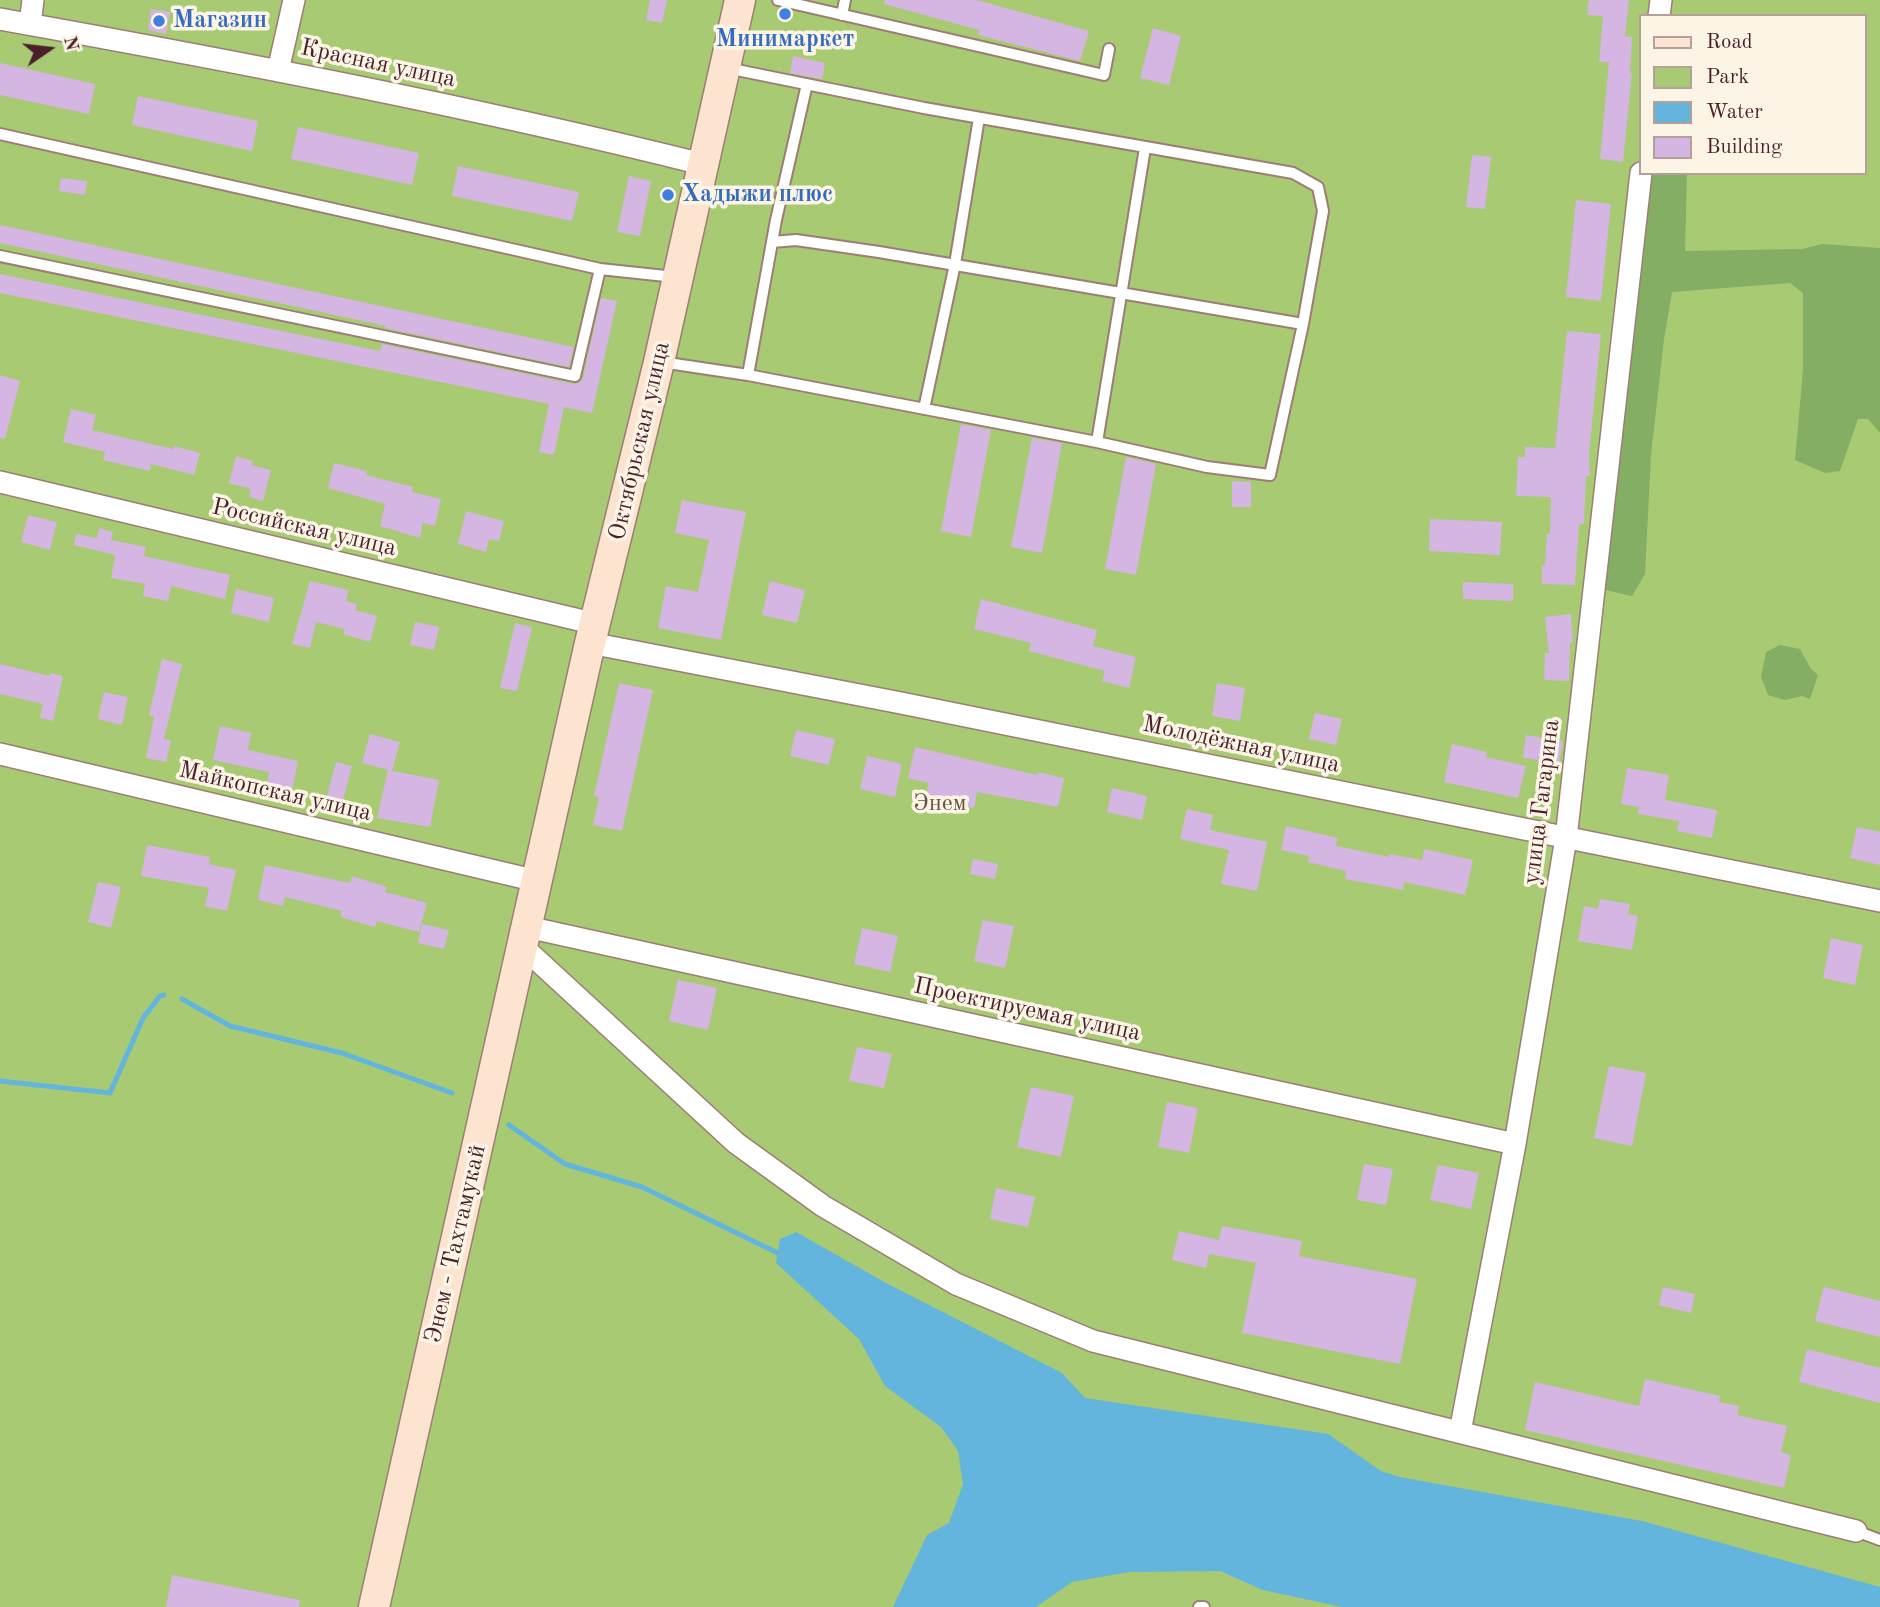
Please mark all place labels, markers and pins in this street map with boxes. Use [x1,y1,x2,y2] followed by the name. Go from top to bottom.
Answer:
[777,6,793,22] marker: Минимаркет
[173,7,267,35] place label: Магазин
[151,13,167,29] marker: Магазин
[716,26,854,54] place label: Минимаркет
[682,181,833,209] place label: Хадыжи плюс
[660,187,676,203] marker: Хадыжи плюс

